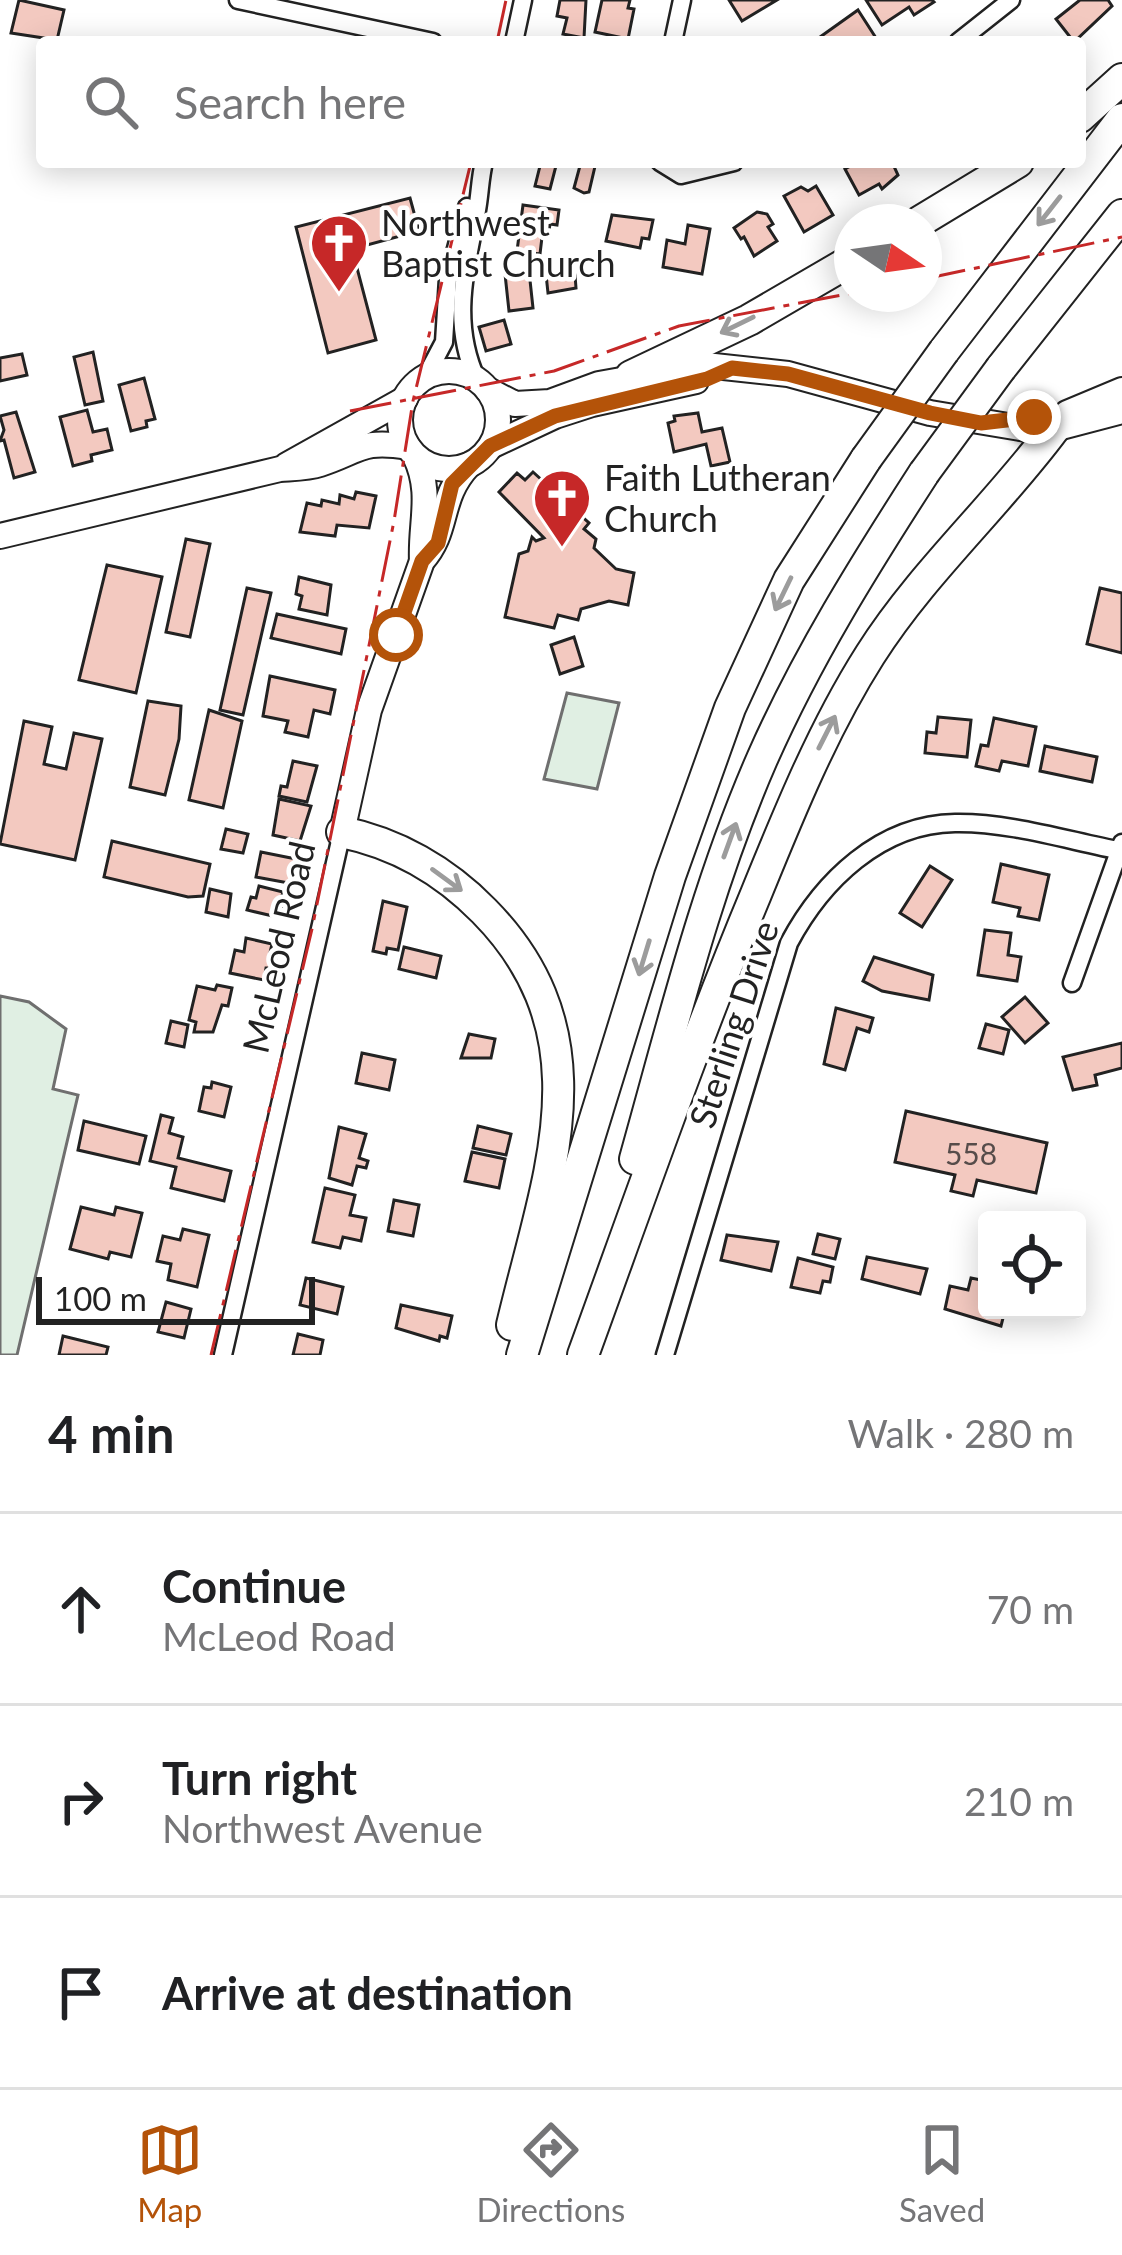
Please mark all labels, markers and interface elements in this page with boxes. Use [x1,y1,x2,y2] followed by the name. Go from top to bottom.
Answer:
[36,36,1086,168] search box
[78,69,144,135] icon: search
[174,75,406,129] text: Search here
[1036,194,1063,226] one-way arrow
[381,200,616,285] place label: Northwest Baptist Church
[834,204,942,312] north arrow
[308,212,370,294] church icon: Northwest Baptist Church
[720,315,756,337] one-way arrow
[1007,390,1061,444] route end
[604,455,831,540] place label: Faith Lutheran Church
[531,467,593,549] church icon: Faith Lutheran Church
[771,575,793,611] one-way arrow
[369,608,423,662] route start
[817,715,840,751] one-way arrow
[721,822,743,859] one-way arrow
[232,837,324,1057] street label: McLeod Road
[430,867,463,892] one-way arrow
[679,915,787,1133] street label: Sterling Drive
[632,938,654,976] one-way arrow
[945,1135,997,1171] house number: 558
[978,1211,1086,1319] map controls
[978,1211,1086,1319] button: locate
[36,1271,315,1324] scale bar
[54,1278,147,1318] text: 100 m
[48,1403,174,1464] text: 4 min
[847,1410,1074,1456] text: Walk · 280 m
[162,1559,346,1613] text: Continue
[48,1576,114,1642] icon: ahead
[987,1586,1074,1632] text: 70 m
[162,1613,396,1659] text: McLeod Road
[162,1751,357,1805] text: Turn right
[48,1768,114,1834] icon: right
[964,1778,1074,1824] text: 210 m
[162,1805,483,1851] text: Northwest Avenue
[48,1960,114,2026] icon: arrive
[162,1966,573,2020] text: Arrive at destination
[137,2117,203,2229] tab: Map
[476,2117,625,2229] tab: Directions
[899,2117,985,2229] tab: Saved

